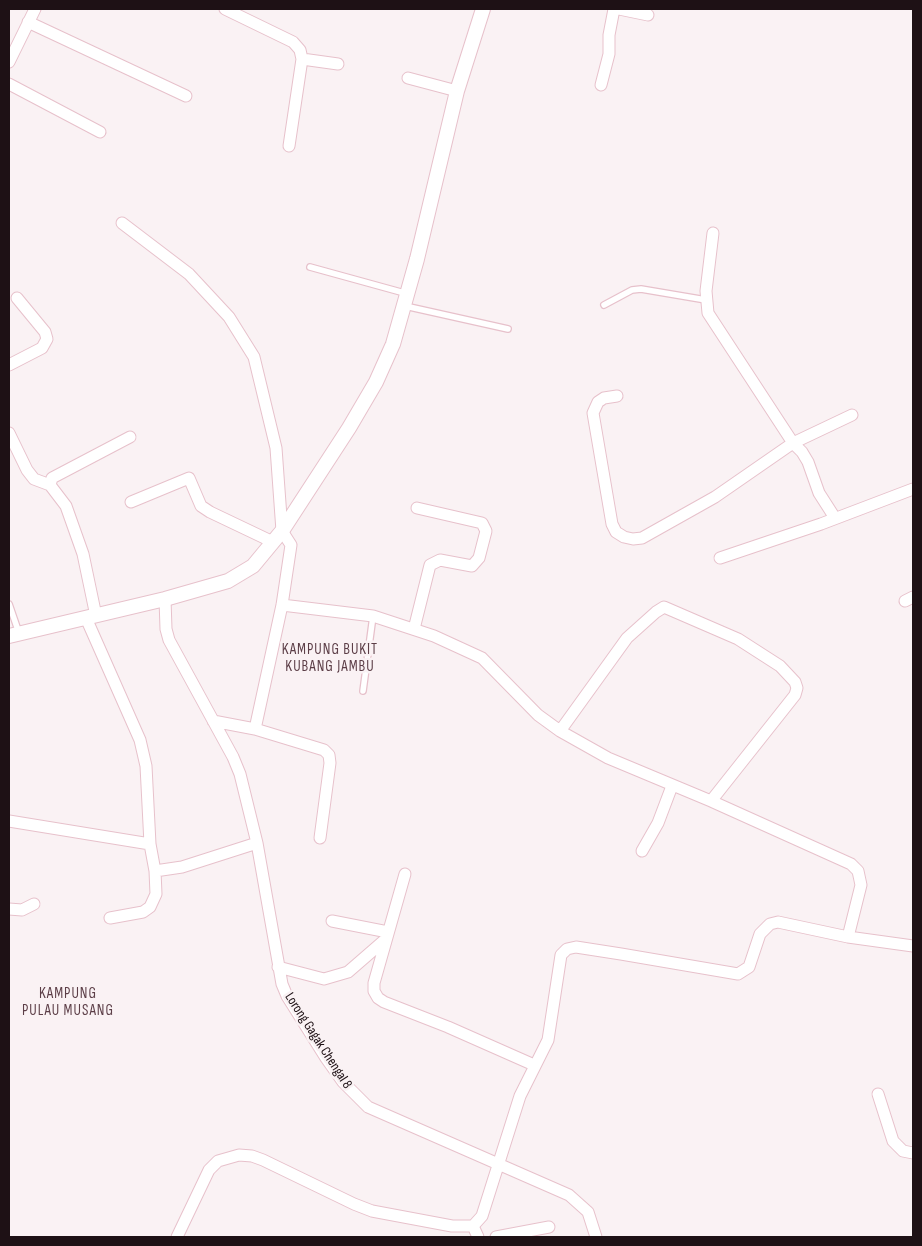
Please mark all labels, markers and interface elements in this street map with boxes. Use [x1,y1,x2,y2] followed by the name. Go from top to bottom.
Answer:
[280,641,380,676] district label: KAMPUNG BUKIT KUBANG JAMBU
[21,985,115,1020] district label: KAMPUNG PULAU MUSANG
[281,990,355,1092] street label: Lorong Gagak Chengal 8

